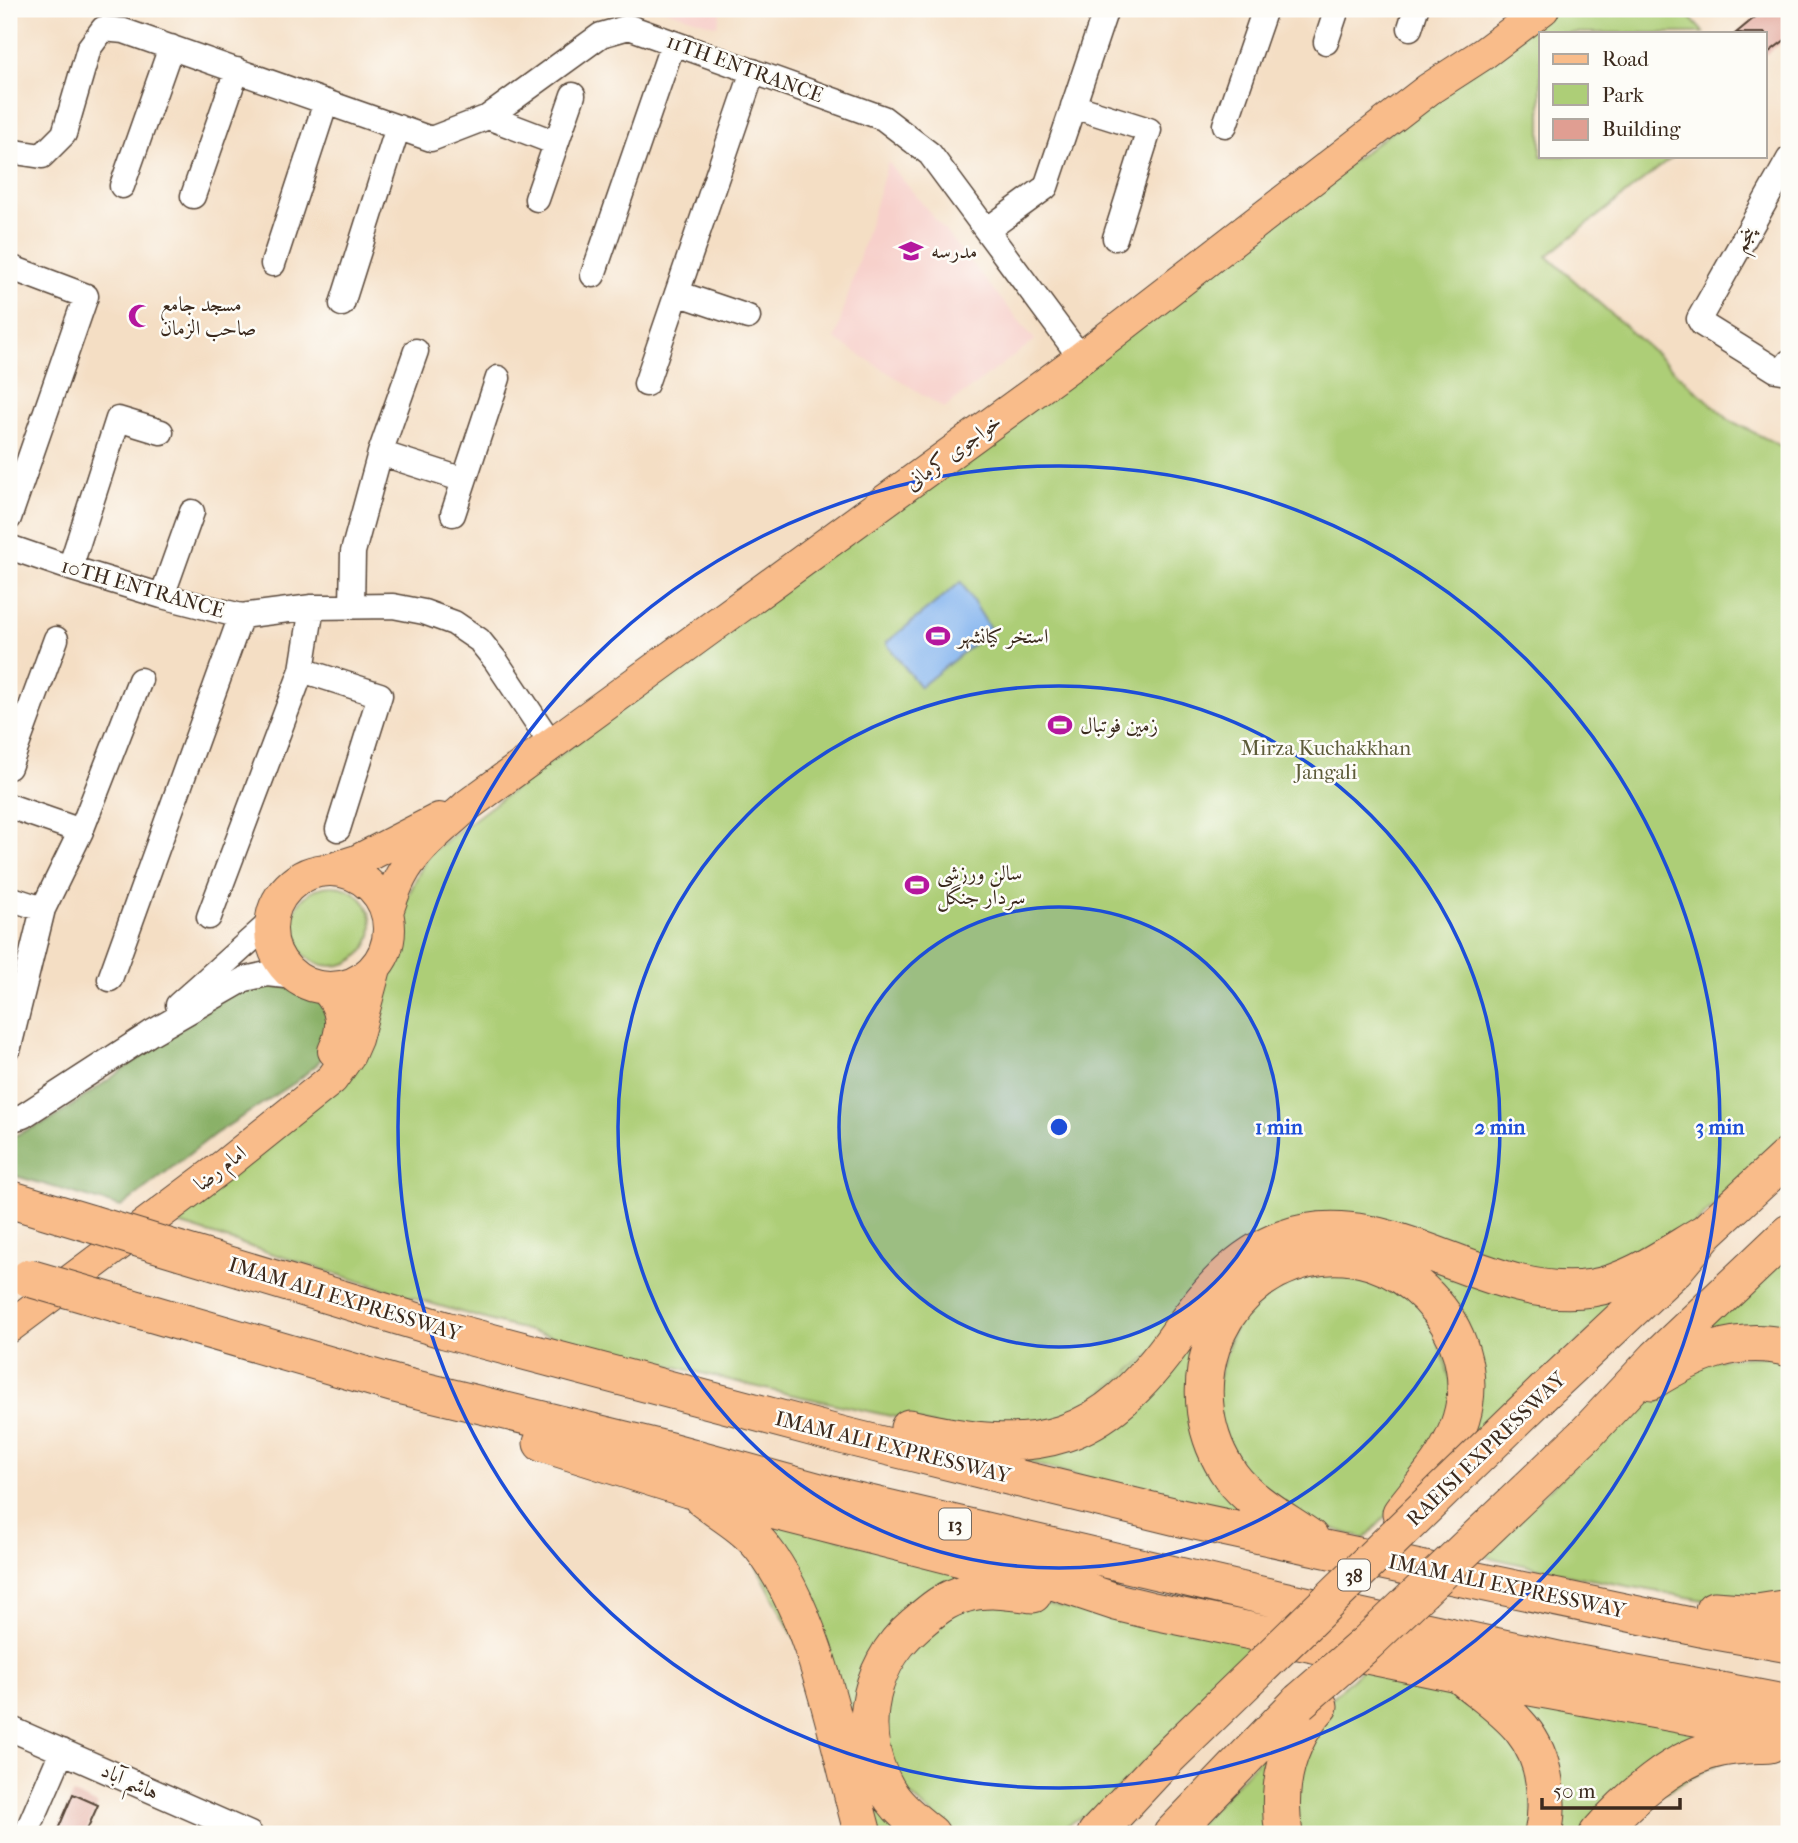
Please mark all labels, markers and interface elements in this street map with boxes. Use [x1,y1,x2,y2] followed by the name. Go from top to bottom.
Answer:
[664,29,827,107] street label: 11TH ENTRANCE
[1539,32,1766,158] legend
[1602,47,1649,71] text: Road
[1602,83,1644,107] text: Park
[1602,117,1681,141] text: Building
[1727,221,1768,260] street label: پنجم
[897,237,925,265] school or university icon: مدرسه
[931,239,977,263] place label: مدرسه
[160,292,256,342] place label: مسجد جامع صاحب الزمان
[126,302,154,330] mosque icon: مسجد جامع صاحب الزمان
[900,409,1006,496] street label: خواجوی کرمانی
[59,553,228,623] street label: 10TH ENTRANCE
[924,622,952,650] sports icon: استخر کیانشهر
[956,624,1048,650] place label: استخر کیانشهر
[1046,711,1074,739] sports icon: زمین فوتبال
[1080,713,1158,738] place label: زمین فوتبال
[1241,736,1411,784] park label: Mirza Kuchakkhan Jangali
[937,861,1025,912] place label: سالن ورزشی سردار جنگل
[903,871,931,899] sports icon: سالن ورزشی سردار جنگل
[1047,1115,1071,1139] centre of rings
[1255,1115,1304,1139] text: 1 min
[1474,1115,1526,1139] text: 2 min
[1696,1115,1745,1139] text: 3 min
[189,1140,254,1200] street label: امام رضا
[226,1252,465,1346] street label: IMAM ALI EXPRESSWAY
[1402,1366,1571,1531] street label: RAEISI EXPRESSWAY
[773,1406,1014,1488] street label: IMAM ALI EXPRESSWAY
[939,1508,971,1540] road number: 13
[1386,1549,1628,1623] street label: IMAM ALI EXPRESSWAY
[1338,1560,1370,1590] road number: 38
[94,1757,163,1813] street label: هاشم آباد
[1542,1766,1681,1810] scale bar
[1553,1779,1596,1803] text: 50 m

